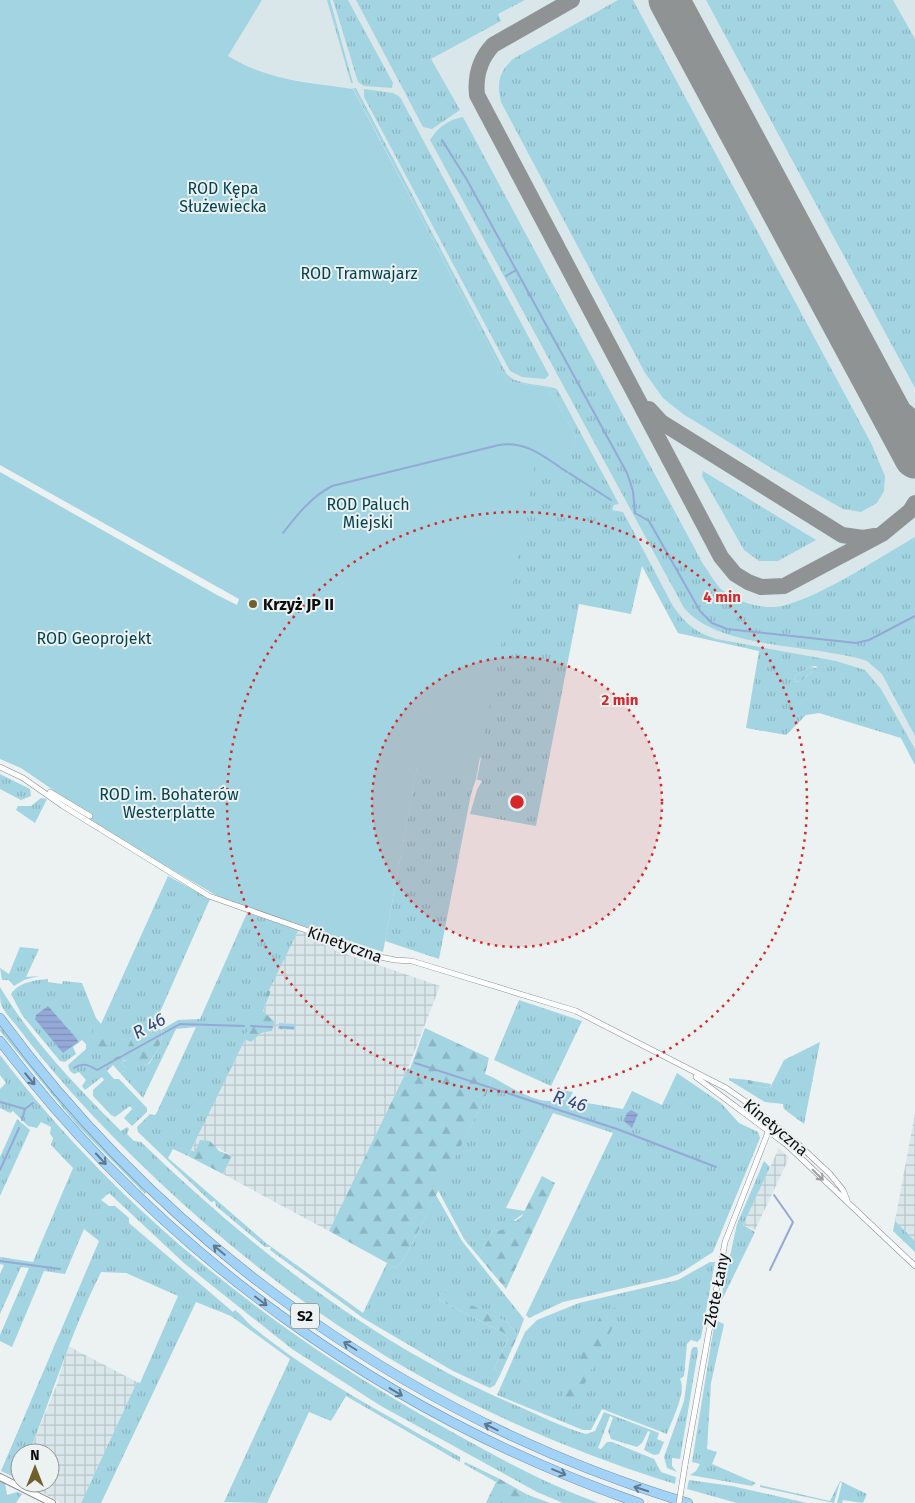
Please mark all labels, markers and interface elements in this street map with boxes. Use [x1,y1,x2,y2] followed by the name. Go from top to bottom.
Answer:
[179,179,267,216] park label: ROD Kępa Służewiecka
[301,264,418,283] park label: ROD Tramwajarz
[326,495,410,532] park label: ROD Paluch Miejski
[703,588,741,606] text: 4 min
[263,595,334,614] place label: Krzyż JP II
[247,598,259,610] marker: Krzyż JP II
[36,629,152,648] park label: ROD Geoprojekt
[602,691,638,709] text: 2 min
[99,785,239,822] park label: ROD im. Bohaterów Westerplatte
[508,793,526,811] centre of rings
[305,922,385,967] street label: Kinetyczna
[129,1008,169,1044] water label: R 46
[24,1073,36,1086] one-way arrow
[550,1085,590,1117] water label: R 46
[740,1095,812,1160] street label: Kinetyczna
[95,1152,107,1165] one-way arrow
[812,1169,825,1181] one-way arrow
[213,1245,226,1256] one-way arrow
[700,1252,733,1329] street label: Złote Łany
[254,1296,267,1307] one-way arrow
[291,1304,319,1328] road number: S2
[343,1341,357,1351] one-way arrow
[389,1387,403,1397] one-way arrow
[484,1421,499,1431] one-way arrow
[10,1443,60,1493] north arrow
[30,1447,40,1464] text: N
[551,1468,566,1478] one-way arrow
[633,1483,649,1493] one-way arrow

